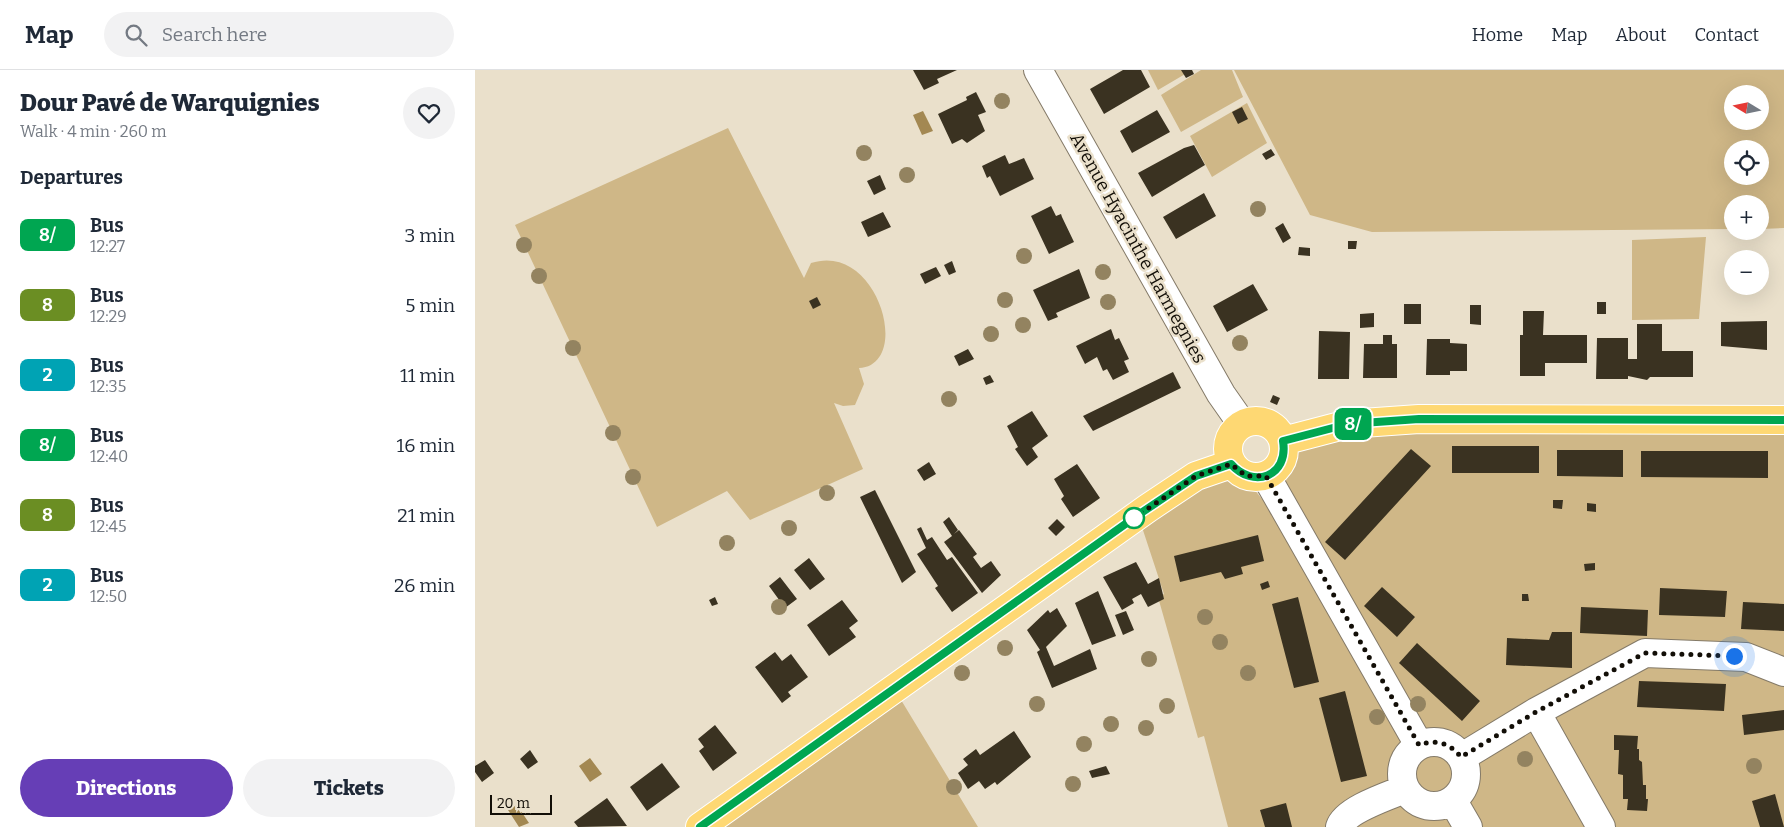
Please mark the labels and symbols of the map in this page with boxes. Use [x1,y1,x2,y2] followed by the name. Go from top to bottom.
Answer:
[1724,85,1769,130] north arrow
[1065,129,1211,367] street label: Avenue Hyacinthe Harmegnies
[1331,408,1375,440] line badge: 8/
[1123,507,1145,529] unlabelled marker
[1722,644,1747,669] your location
[490,792,553,815] scale bar

